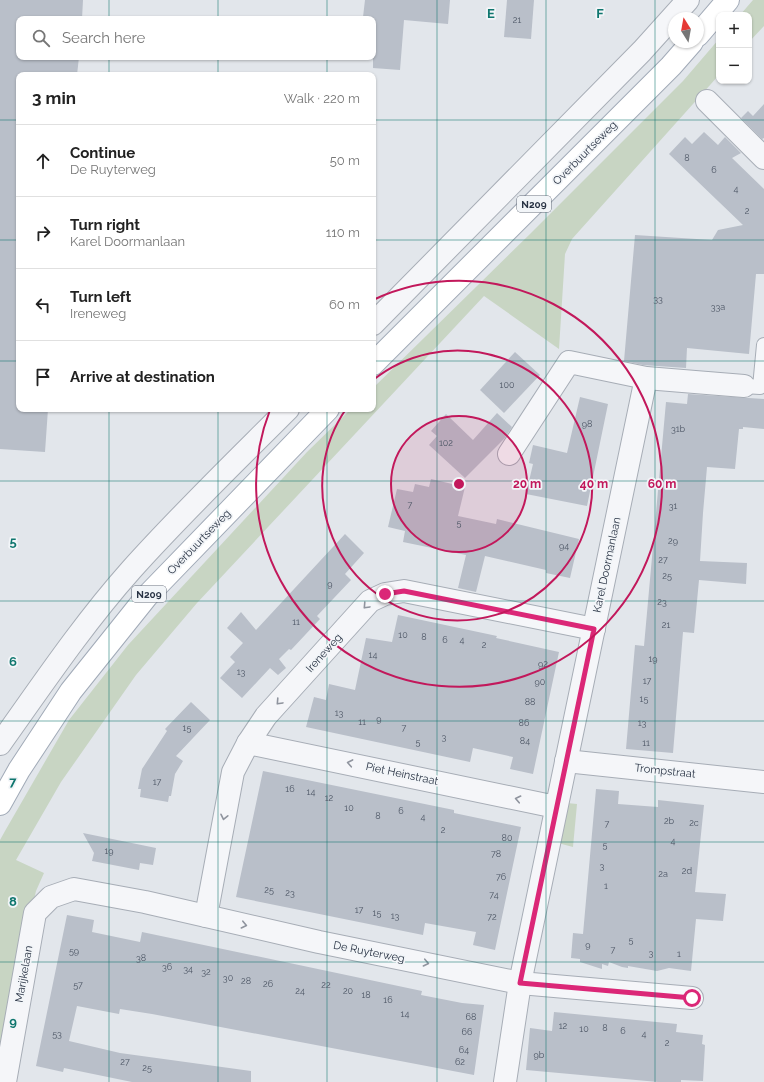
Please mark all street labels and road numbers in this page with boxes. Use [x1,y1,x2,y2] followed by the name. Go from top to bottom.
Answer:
[550,118,620,188] street label: Overbuurtseweg
[517,196,551,212] road number: N209
[165,507,233,577] street label: Overbuurtseweg
[591,516,623,614] street label: Karel Doormanlaan
[132,586,166,602] road number: N209
[303,631,345,675] street label: Ireneweg
[365,760,440,788] street label: Piet Heinstraat
[634,761,696,781] street label: Trompstraat
[332,939,406,965] street label: De Ruyterweg
[13,944,35,1004] street label: Marijkelaan

